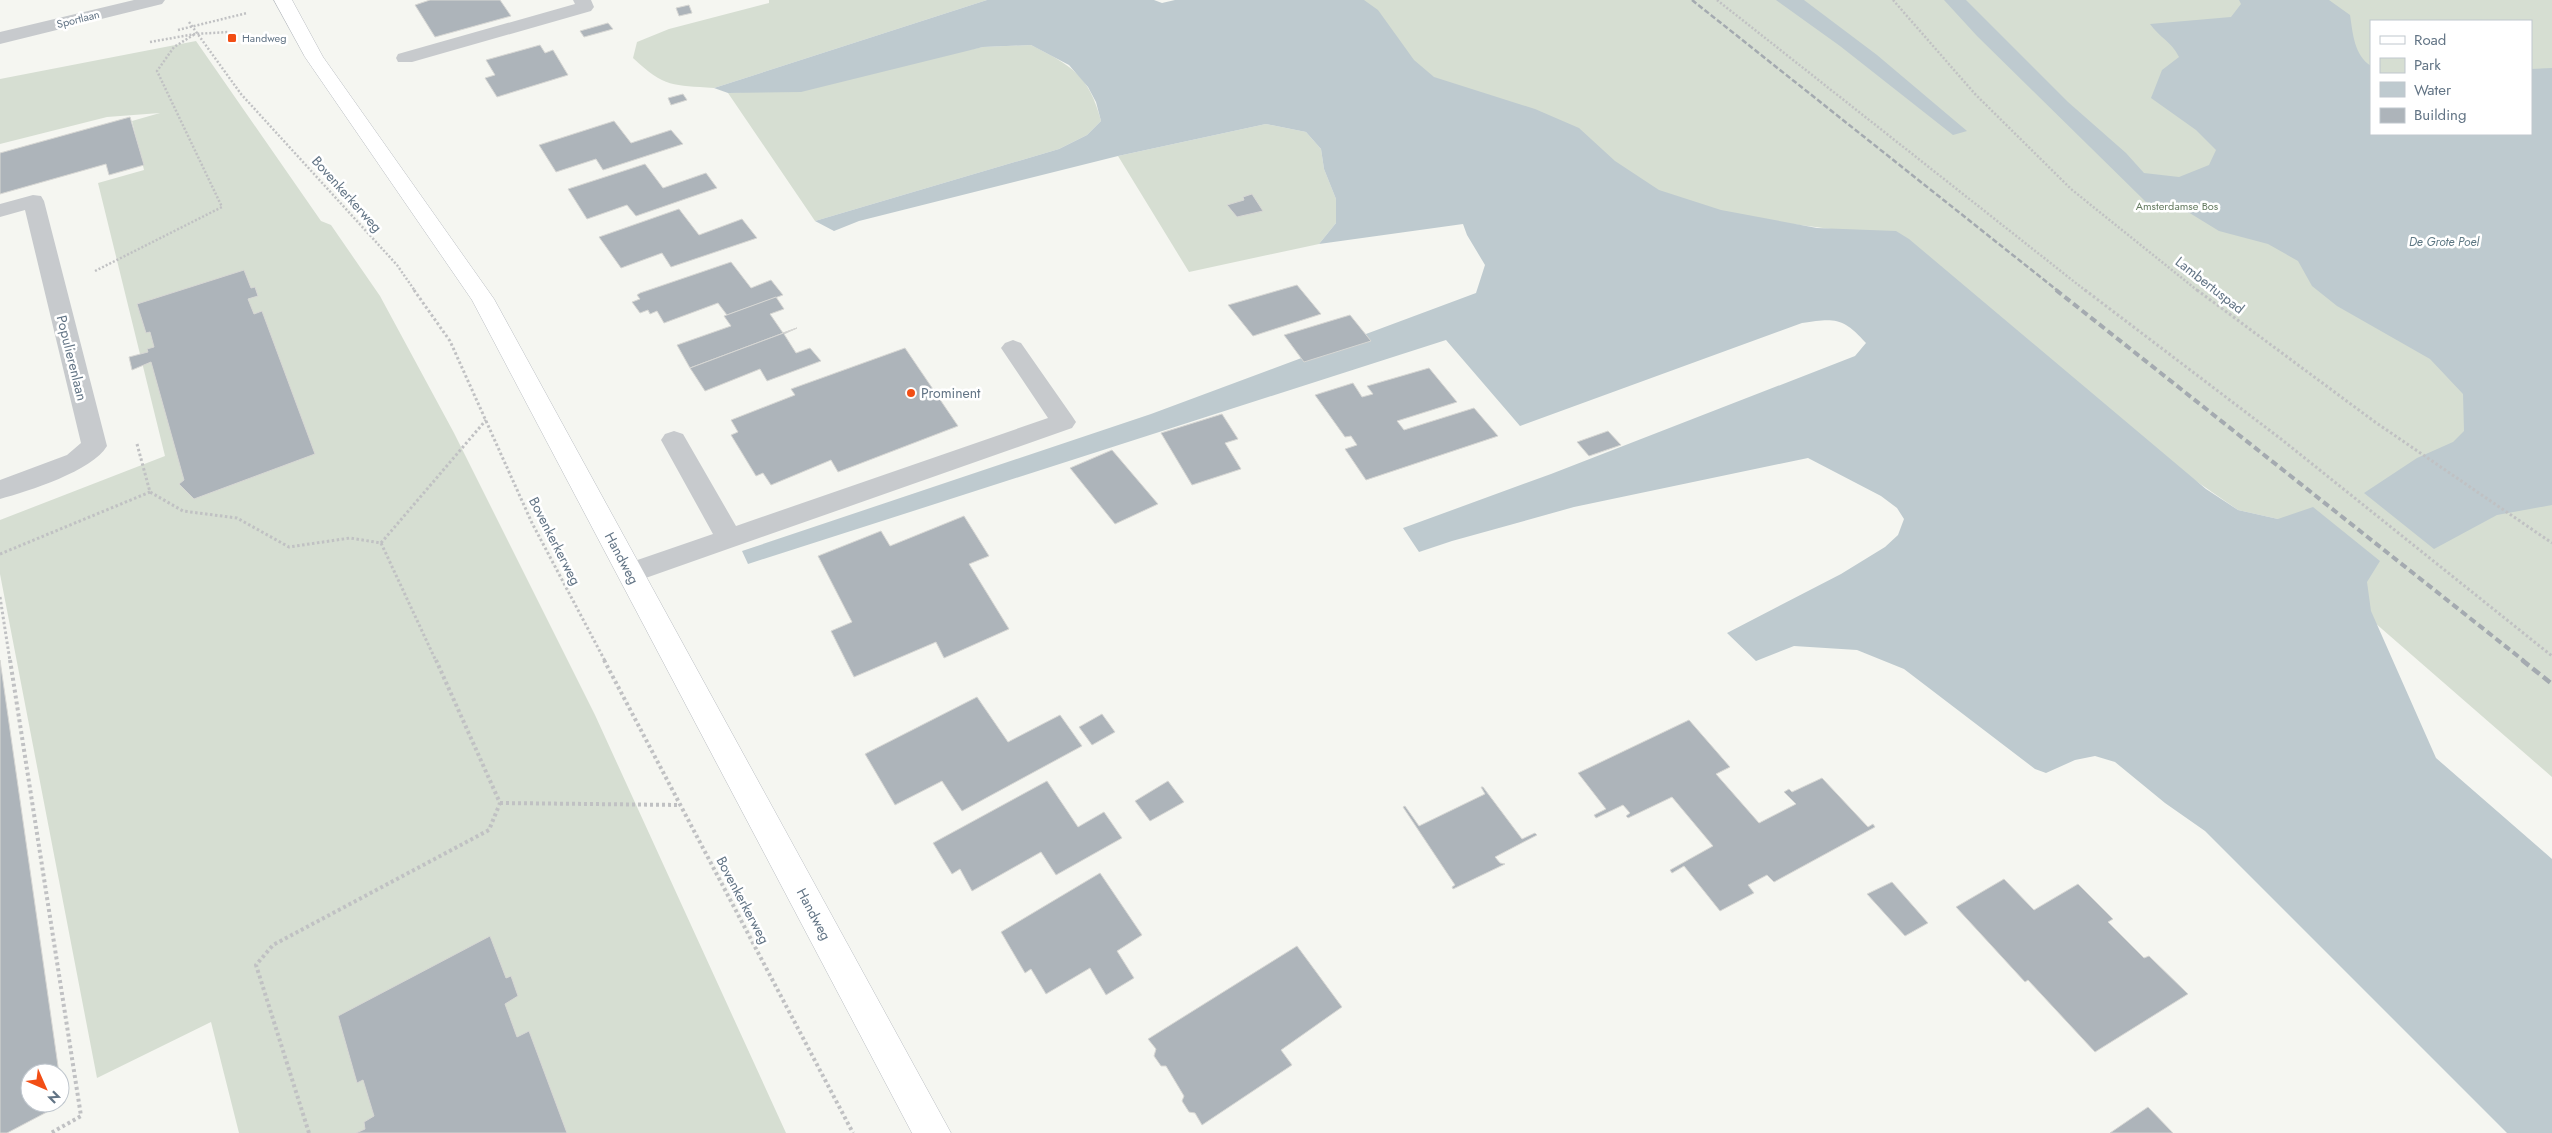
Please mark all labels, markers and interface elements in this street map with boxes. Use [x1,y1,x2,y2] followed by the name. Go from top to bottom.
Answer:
[55,6,101,32] street label: Sportlaan
[2370,20,2532,135] legend
[2414,29,2446,51] text: Road
[242,30,286,46] place label: Handweg
[226,32,238,44] marker: Handweg
[2414,54,2441,76] text: Park
[2414,79,2452,101] text: Water
[2414,104,2466,126] text: Building
[307,151,387,237] street label: Bovenkerkerweg
[2136,198,2219,214] park label: Amsterdamse Bos
[2409,233,2480,251] water label: De Grote Poel
[2171,252,2249,318] street label: Lambertuspad
[52,313,92,403] street label: Populierenlaan
[921,383,981,403] place label: Prominent
[905,387,917,399] marker: Prominent
[524,493,586,589] street label: Bovenkerkerweg
[600,528,644,588] street label: Handweg
[711,853,775,947] street label: Bovenkerkerweg
[792,884,836,944] street label: Handweg
[20,1063,70,1113] north arrow
[43,1086,65,1108] text: N

